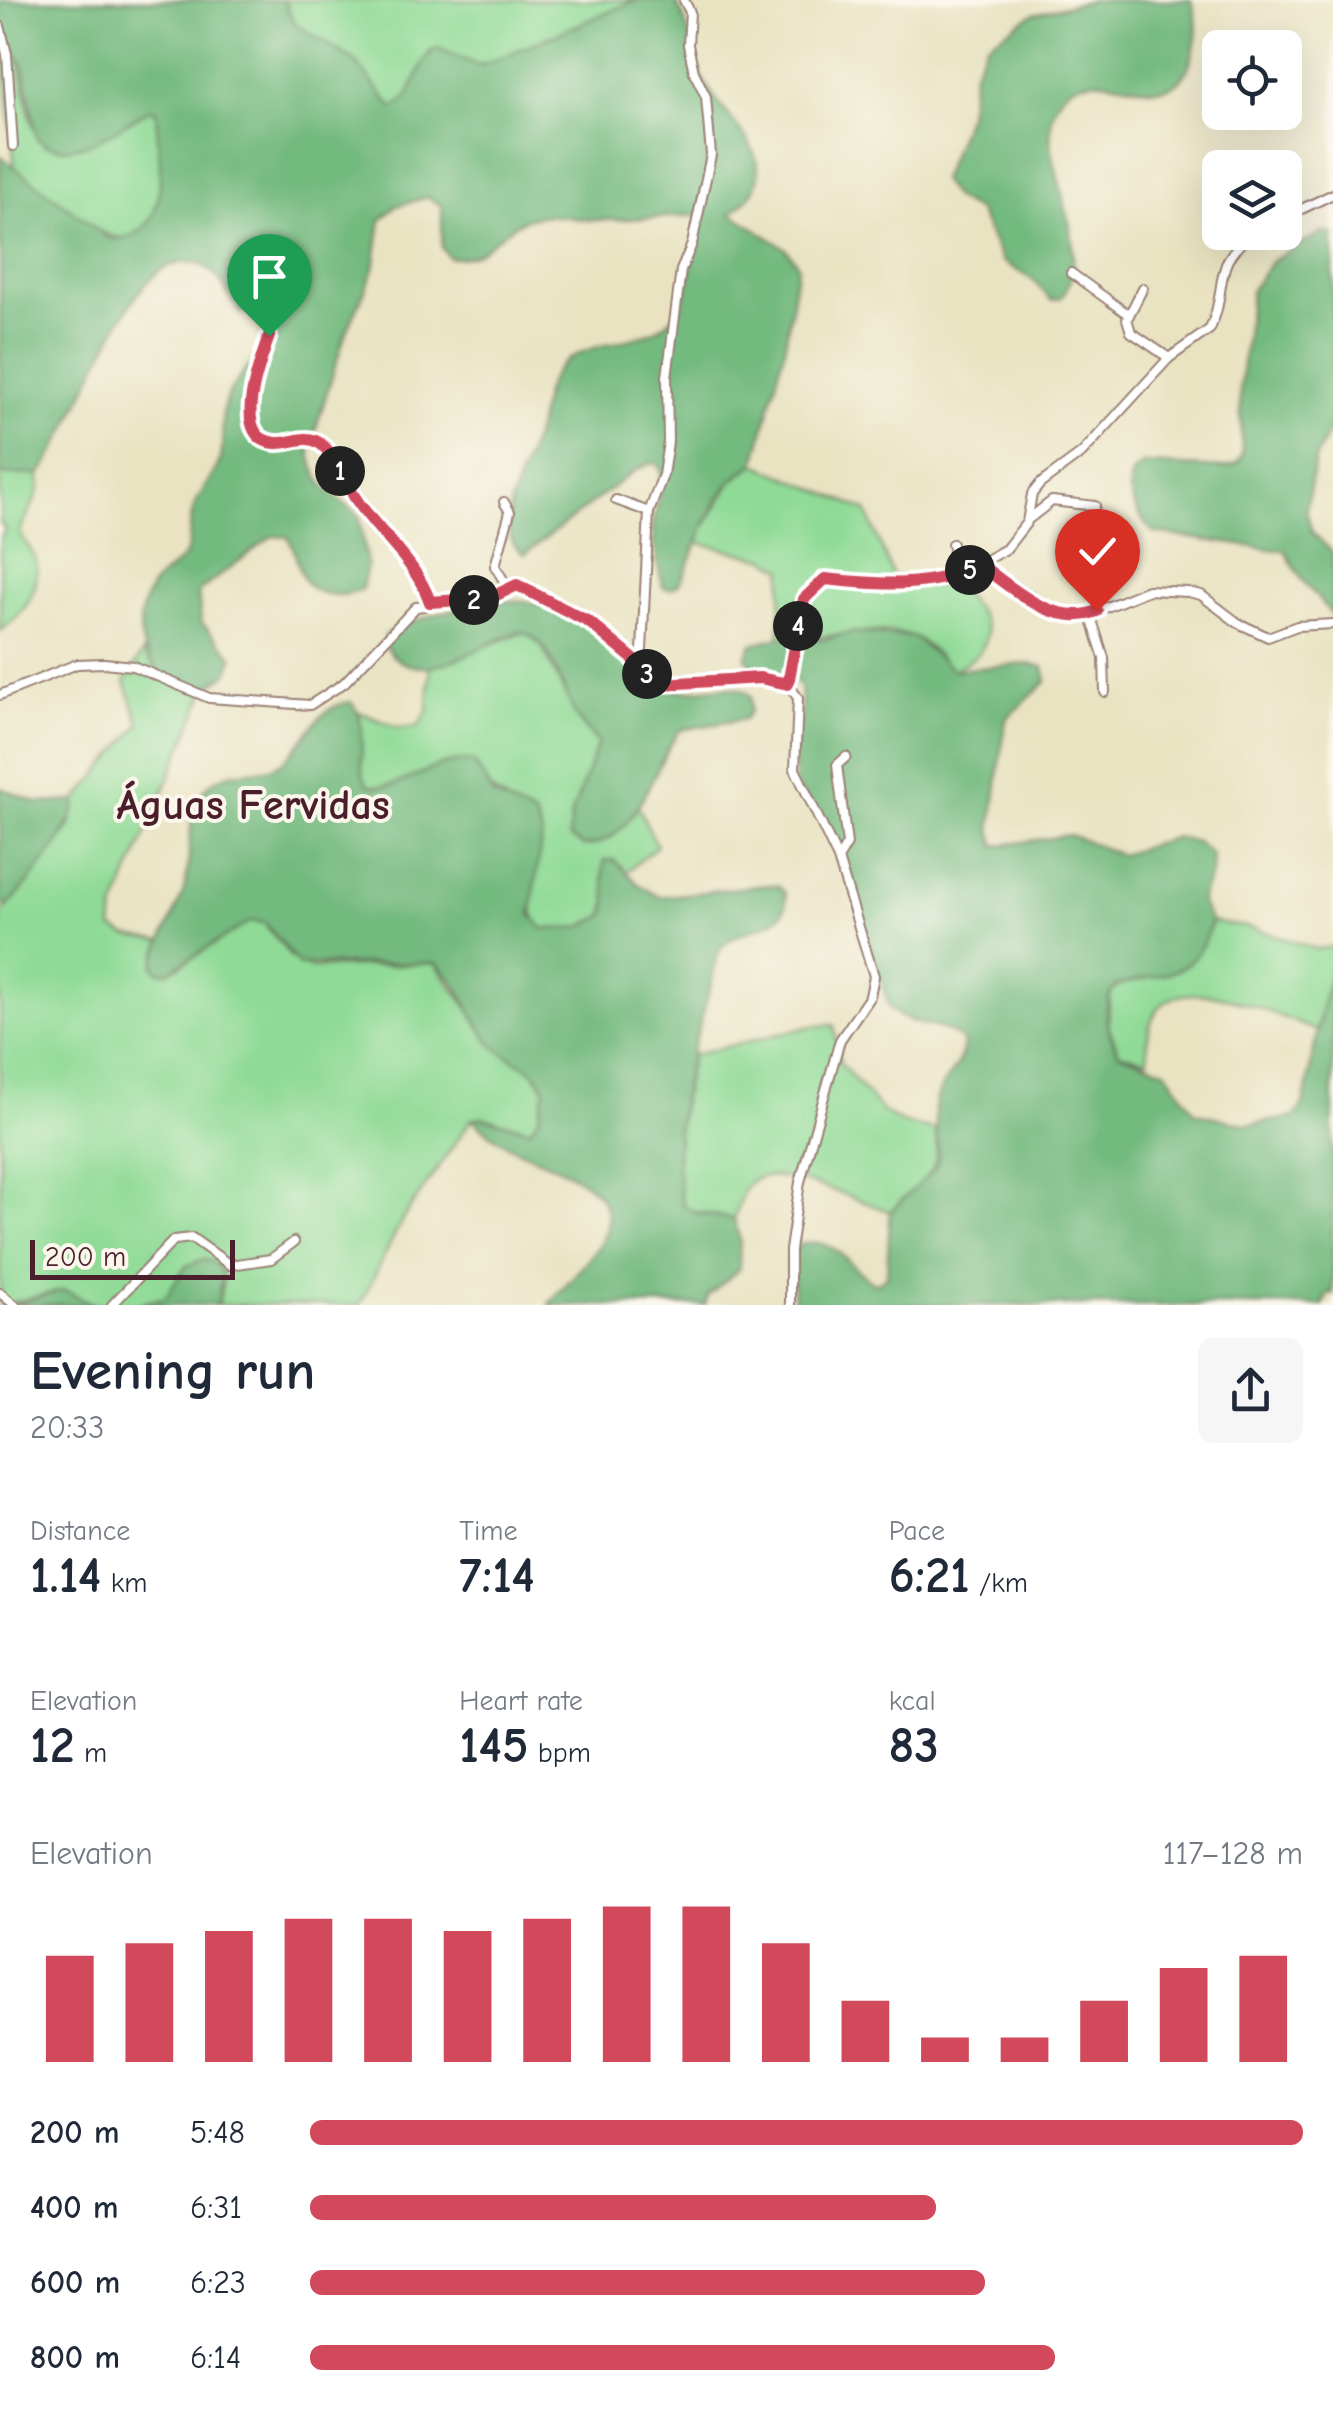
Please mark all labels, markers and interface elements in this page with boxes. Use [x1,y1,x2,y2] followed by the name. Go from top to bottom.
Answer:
[1202,30,1302,250] map controls
[1202,30,1302,130] button: locate
[1202,150,1302,250] button: layers
[227,234,312,337] pin
[242,249,297,304] icon: arrive
[315,446,365,496] pin: 1
[334,455,346,487] text: 1
[1055,509,1140,612] pin
[1070,524,1125,579] icon: check
[945,545,995,595] pin: 5
[963,554,977,586] text: 5
[449,575,499,625] pin: 2
[467,584,481,616] text: 2
[773,601,823,651] pin: 4
[791,610,805,642] text: 4
[622,649,672,699] pin: 3
[640,658,654,690] text: 3
[116,780,390,830] district label: Águas Fervidas
[30,1235,235,1280] scale bar
[45,1241,126,1273] text: 200 m
[1198,1338,1303,1443] button: share
[30,1339,315,1403] text: Evening run
[30,1409,104,1446] text: 20:33
[30,1515,130,1547] text: Distance
[459,1515,517,1547] text: Time
[889,1515,945,1547] text: Pace
[30,1547,101,1605] text: 1.14
[459,1547,535,1605] text: 7:14
[889,1547,970,1605] text: 6:21
[101,1567,147,1599] text: km
[970,1567,1028,1599] text: /km
[30,1685,137,1717] text: Elevation
[459,1685,583,1717] text: Heart rate
[889,1685,936,1717] text: kcal
[30,1717,75,1775] text: 12
[459,1717,528,1775] text: 145
[889,1717,939,1775] text: 83
[75,1737,107,1769] text: m
[528,1737,591,1769] text: bpm
[30,1835,153,1872] text: Elevation
[1163,1835,1303,1872] text: 117–128 m
[30,2114,119,2151] text: 200 m
[190,2114,245,2151] text: 5:48
[30,2189,118,2226] text: 400 m
[190,2189,242,2226] text: 6:31
[30,2264,120,2301] text: 600 m
[190,2264,246,2301] text: 6:23
[30,2339,120,2376] text: 800 m
[190,2339,241,2376] text: 6:14

